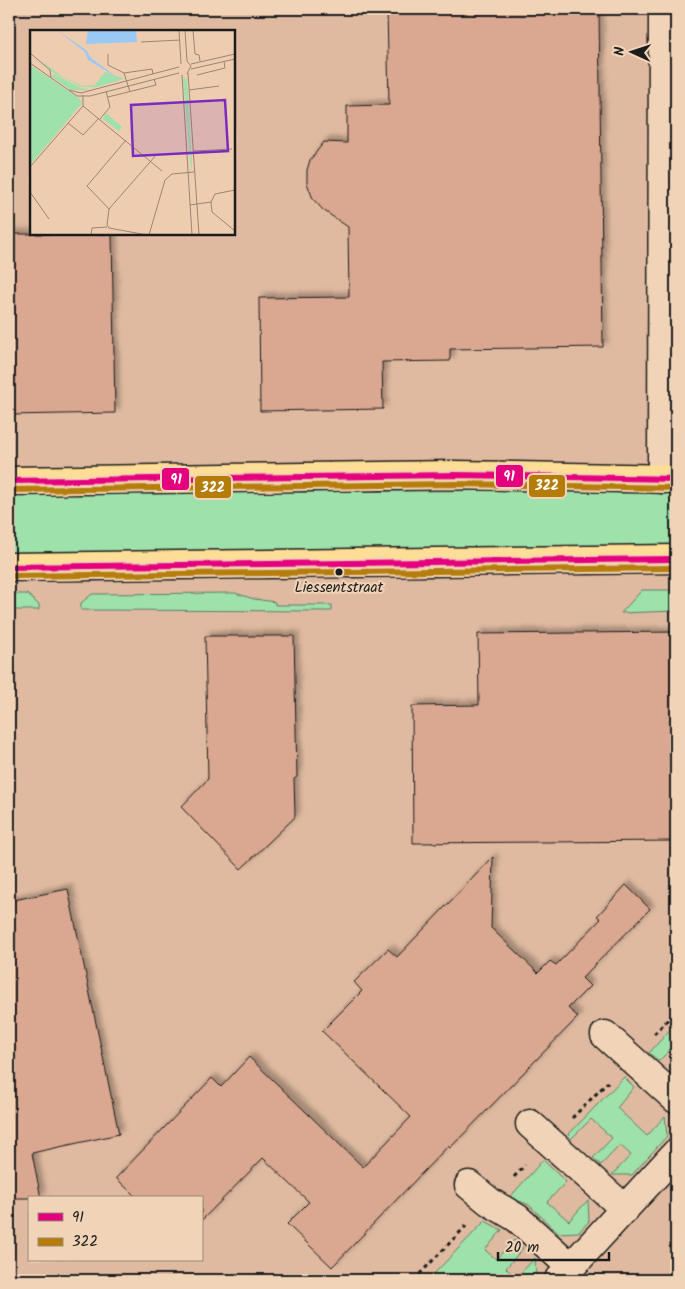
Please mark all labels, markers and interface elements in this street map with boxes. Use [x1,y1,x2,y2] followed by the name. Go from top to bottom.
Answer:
[608,28,658,78] north arrow
[30,30,235,235] inset map
[609,46,631,56] text: N
[495,464,524,488] line badge: 91
[503,466,515,488] text: 91
[161,467,190,491] line badge: 91
[170,469,182,491] text: 91
[528,474,566,498] line badge: 322
[194,475,232,499] line badge: 322
[534,475,559,497] text: 322
[200,477,225,499] text: 322
[334,567,344,577] marker: Liessentstraat
[295,576,384,600] place label: Liessentstraat
[28,1196,202,1262] legend
[72,1206,84,1230] text: 91
[498,1229,609,1261] scale bar
[72,1230,98,1254] text: 322
[505,1236,539,1260] text: 20 m

